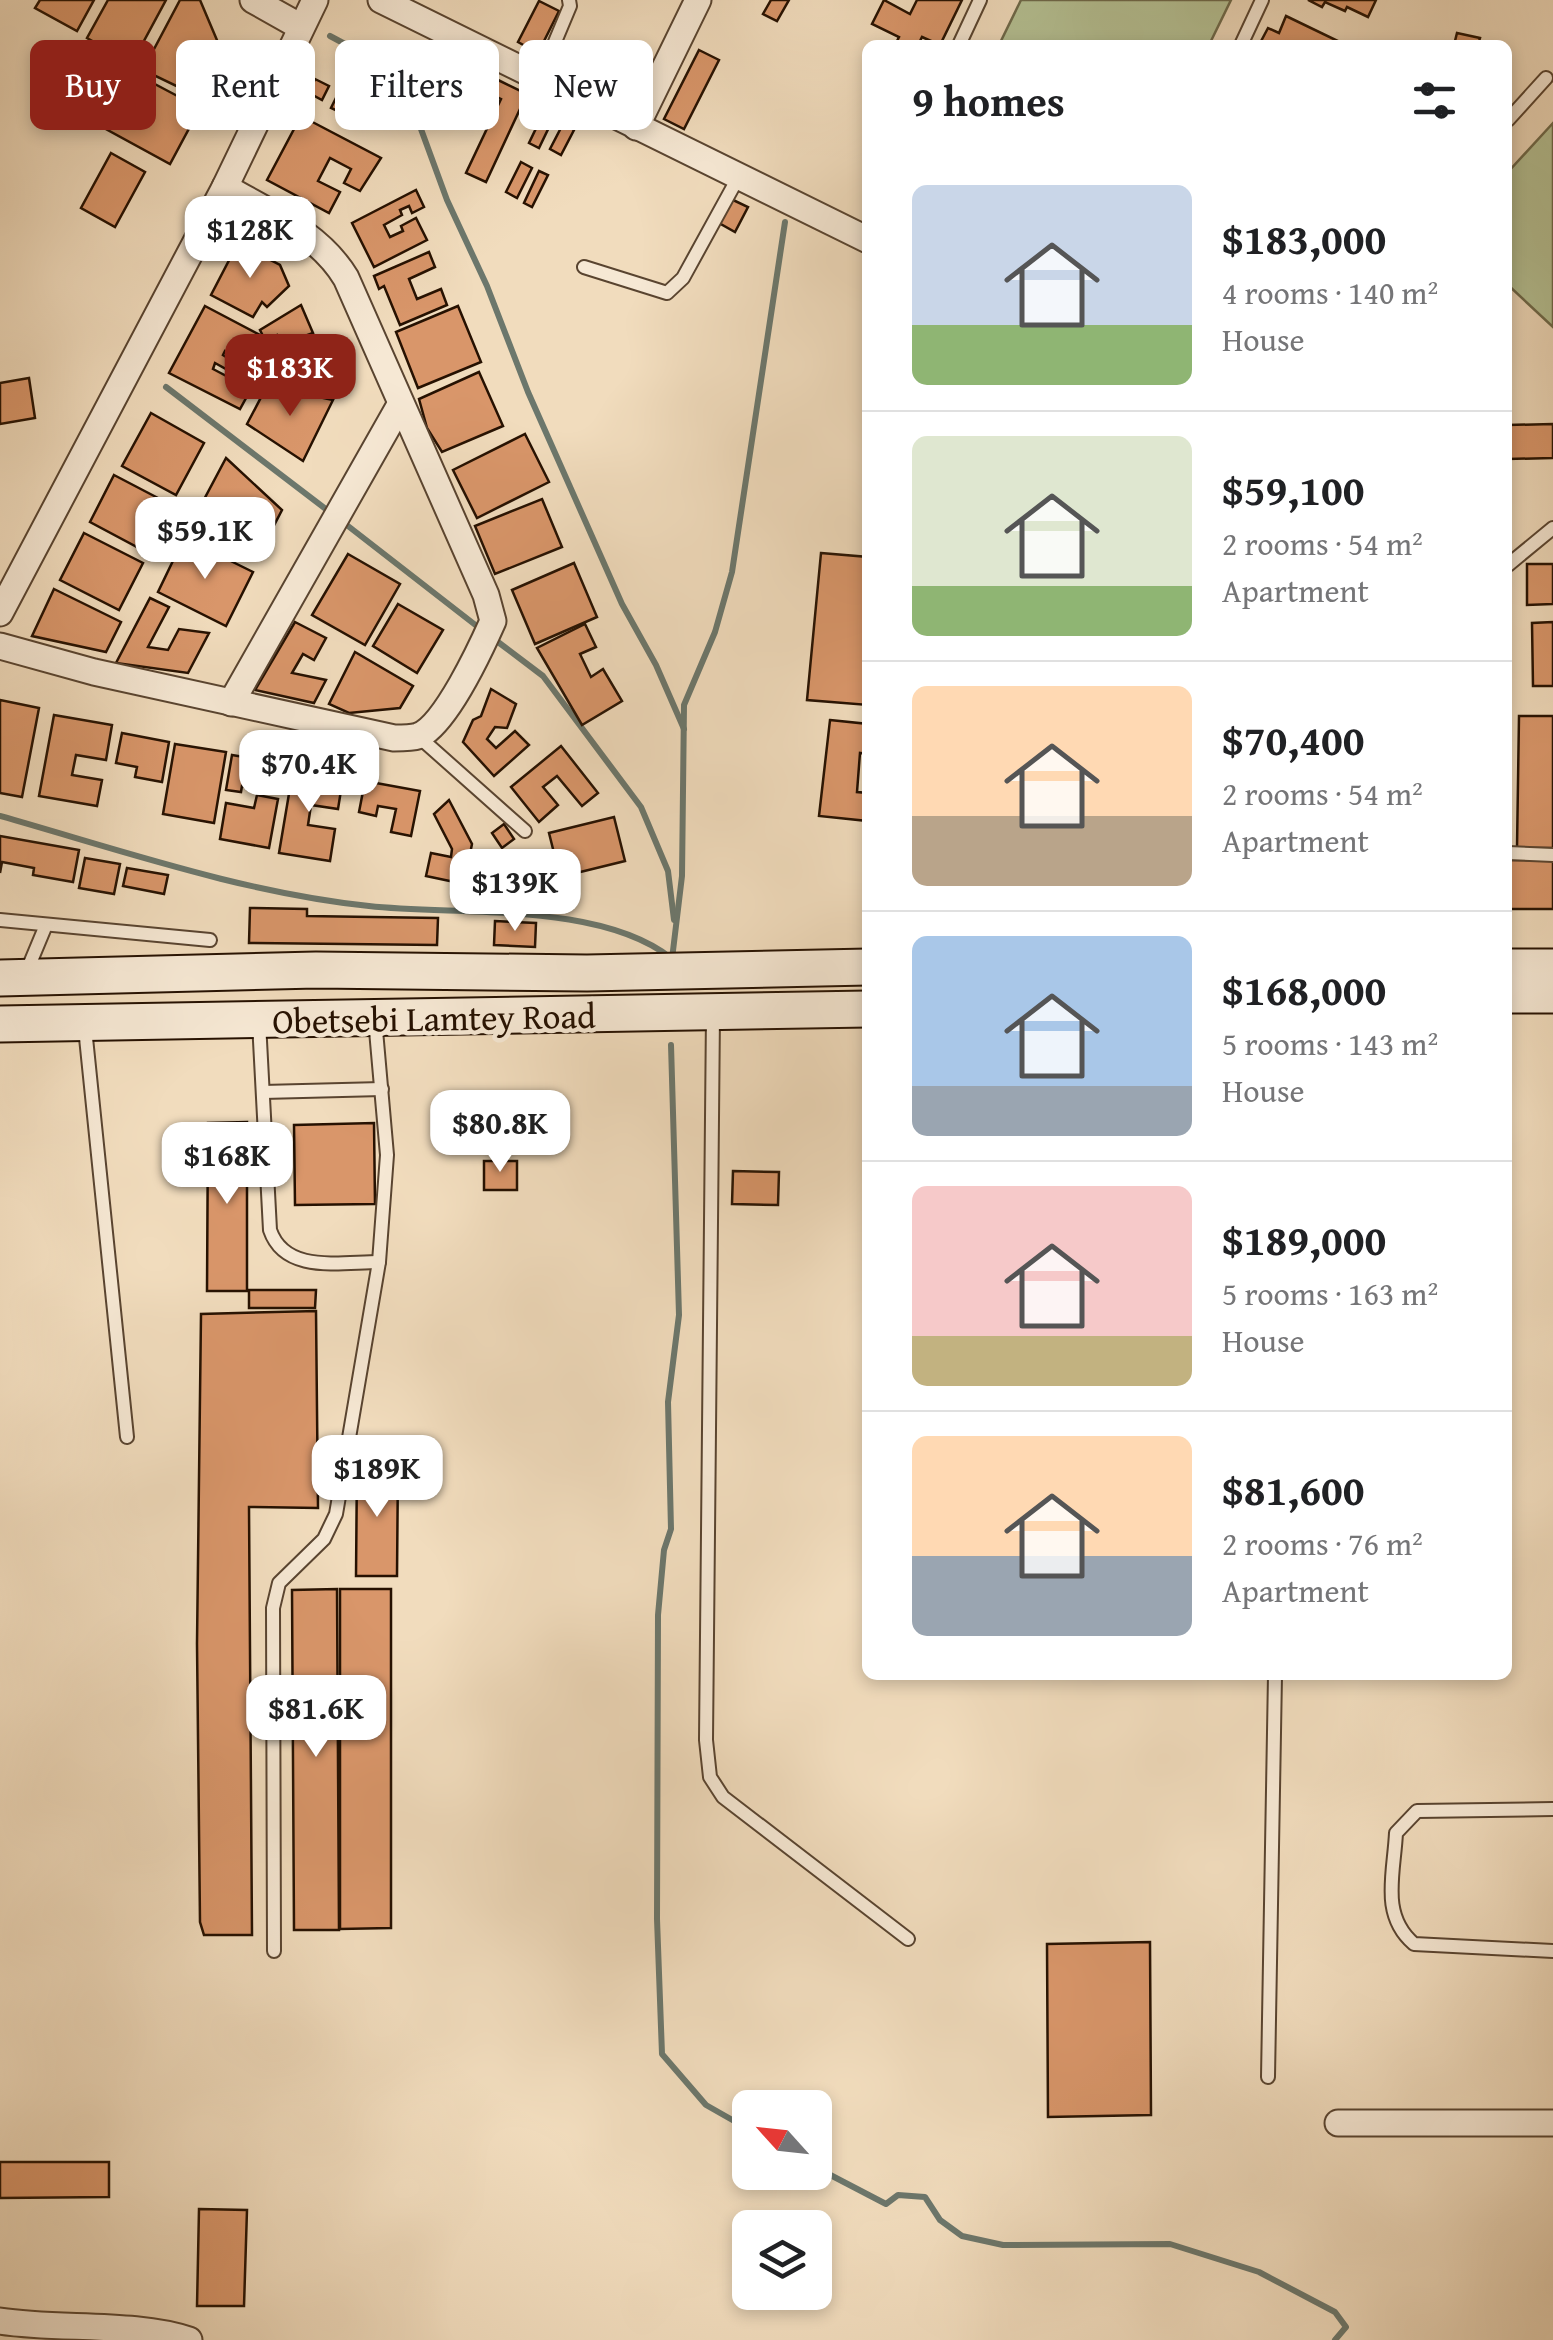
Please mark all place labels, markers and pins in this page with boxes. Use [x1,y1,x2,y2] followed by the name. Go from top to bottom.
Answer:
[180,196,320,281] pin: $128K
[220,334,360,419] pin: $183K
[124,497,286,582] pin: $59.1K
[228,730,390,815] pin: $70.4K
[445,849,585,934] pin: $139K
[419,1090,581,1175] pin: $80.8K
[157,1122,297,1207] pin: $168K
[307,1435,447,1520] pin: $189K
[235,1675,397,1760] pin: $81.6K

